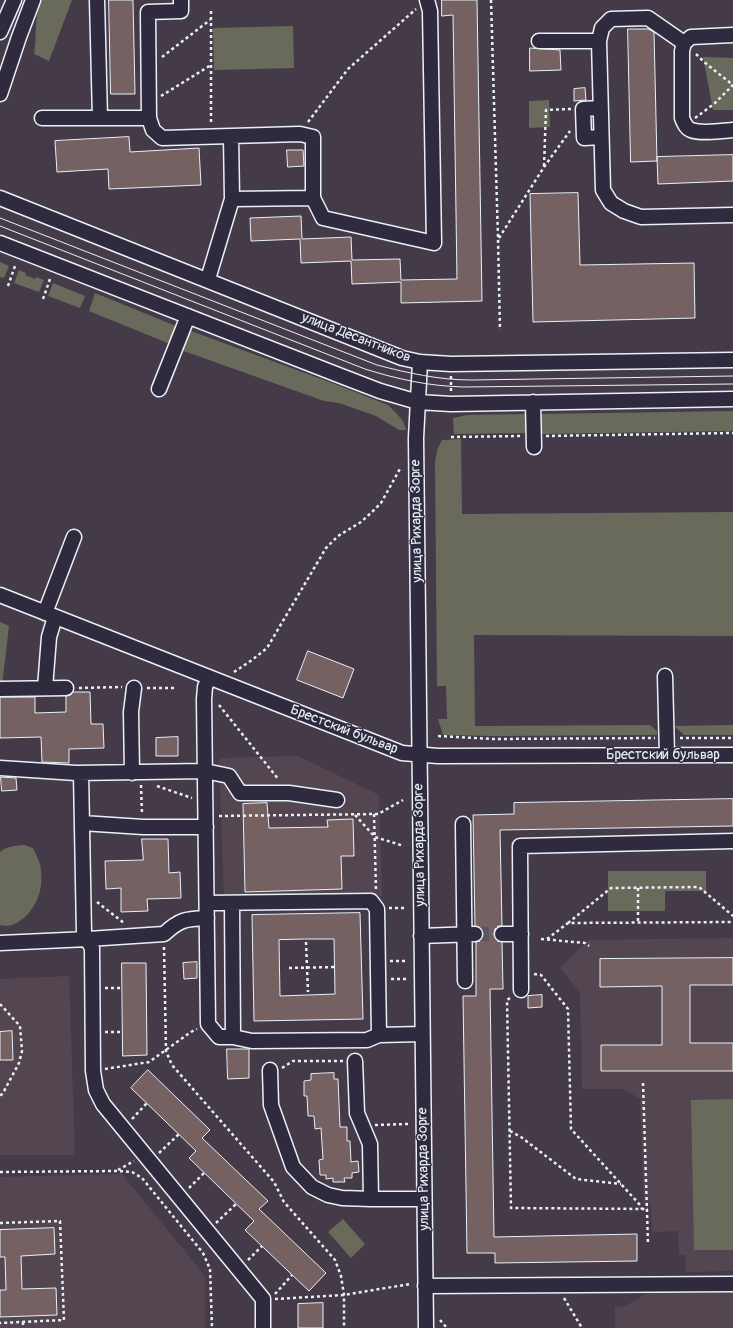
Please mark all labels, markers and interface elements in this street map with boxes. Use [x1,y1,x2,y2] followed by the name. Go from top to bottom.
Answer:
[299,309,413,367] street label: улица Десантников
[408,459,426,583] street label: улица Рихарда Зорге
[288,702,400,758] street label: Брестский бульвар
[606,747,720,763] street label: Брестский бульвар
[411,783,429,907] street label: улица Рихарда Зорге
[415,1107,433,1231] street label: улица Рихарда Зорге

